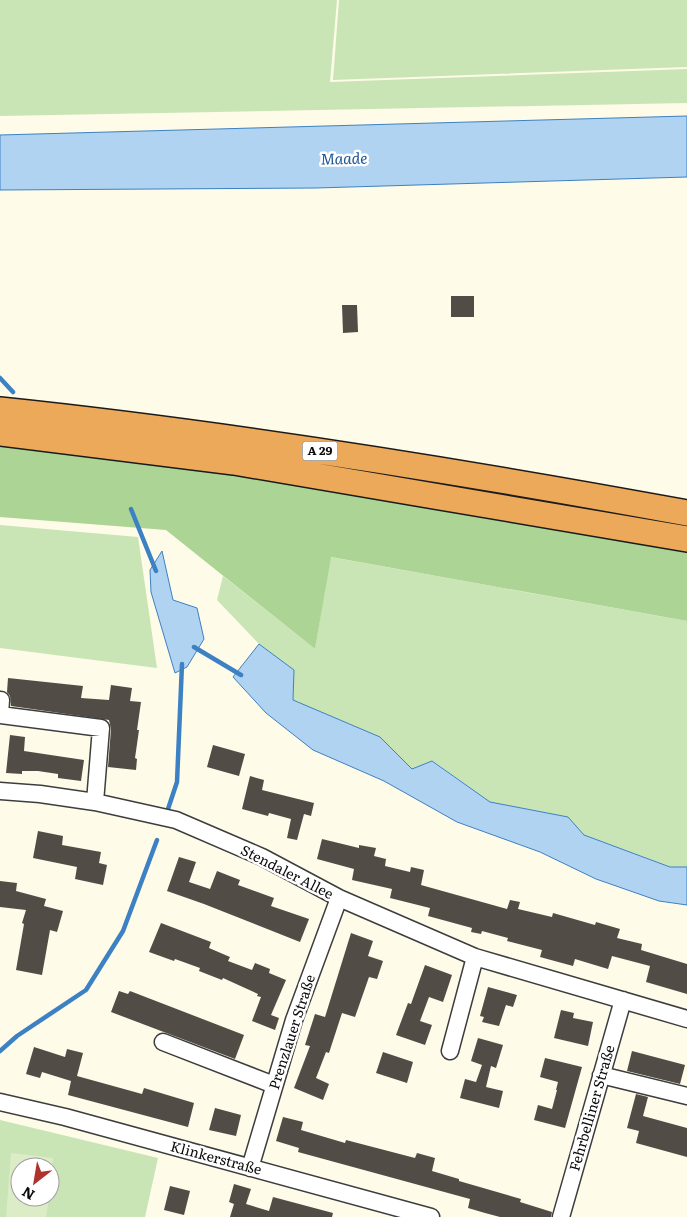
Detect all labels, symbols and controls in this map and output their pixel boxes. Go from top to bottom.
water label: Maade [320,146,367,169]
road number: A 29 [302,442,338,461]
street label: Stendaler Allee [238,839,337,903]
street label: Prenzlauer Straße [263,972,319,1092]
street label: Fehrbelliner Straße [563,1042,619,1173]
street label: Klinkerstraße [168,1135,264,1179]
north arrow [10,1157,60,1207]
text: N [17,1182,38,1206]

